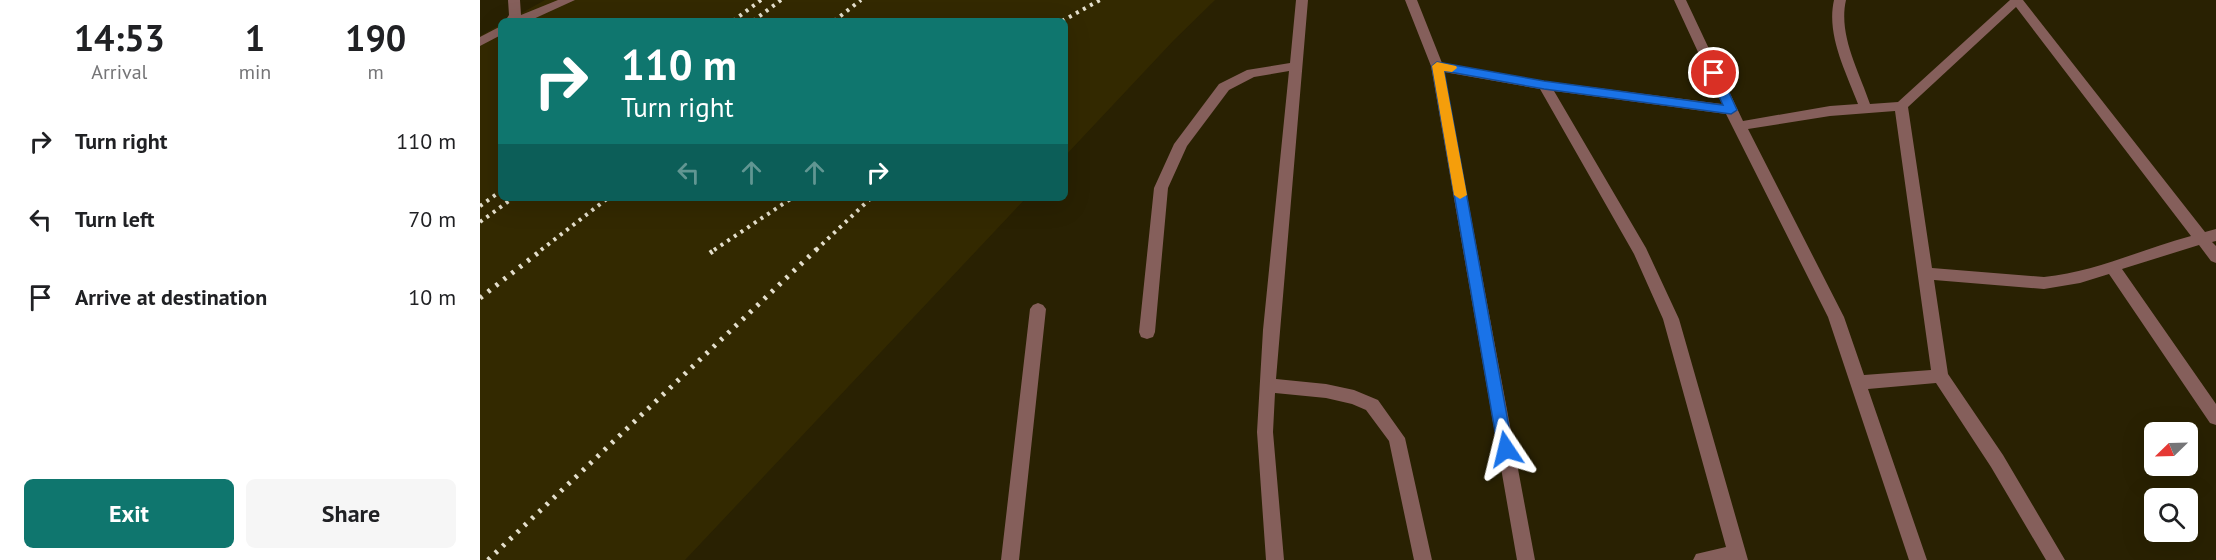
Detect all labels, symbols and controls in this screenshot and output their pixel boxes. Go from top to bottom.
text: 14:53 [74,14,165,61]
text: 1 [245,14,265,61]
text: 190 [345,14,406,61]
text: 110 m [621,37,737,92]
icon: right [522,42,600,120]
pin [1688,47,1739,98]
icon: arrive [1697,56,1730,89]
text: Arrival [91,59,147,85]
text: min [239,59,271,85]
text: m [368,59,384,85]
text: Turn right [621,90,734,124]
icon: right [24,125,57,158]
text: Turn right [75,127,167,155]
text: 110 m [396,127,456,155]
icon: left [672,156,705,189]
icon: ahead [735,156,768,189]
icon: ahead [798,156,831,189]
icon: right [861,156,894,189]
icon: left [24,203,57,236]
text: Turn left [75,205,155,233]
text: 70 m [408,205,456,233]
icon: arrive [24,281,57,314]
text: Arrive at destination [75,283,267,311]
text: 10 m [408,283,456,311]
position arrow [1474,417,1538,481]
north arrow [2144,422,2198,476]
map controls [2144,422,2198,542]
button: Exit [24,479,234,548]
button: Share [246,479,456,548]
button: search [2144,488,2198,542]

